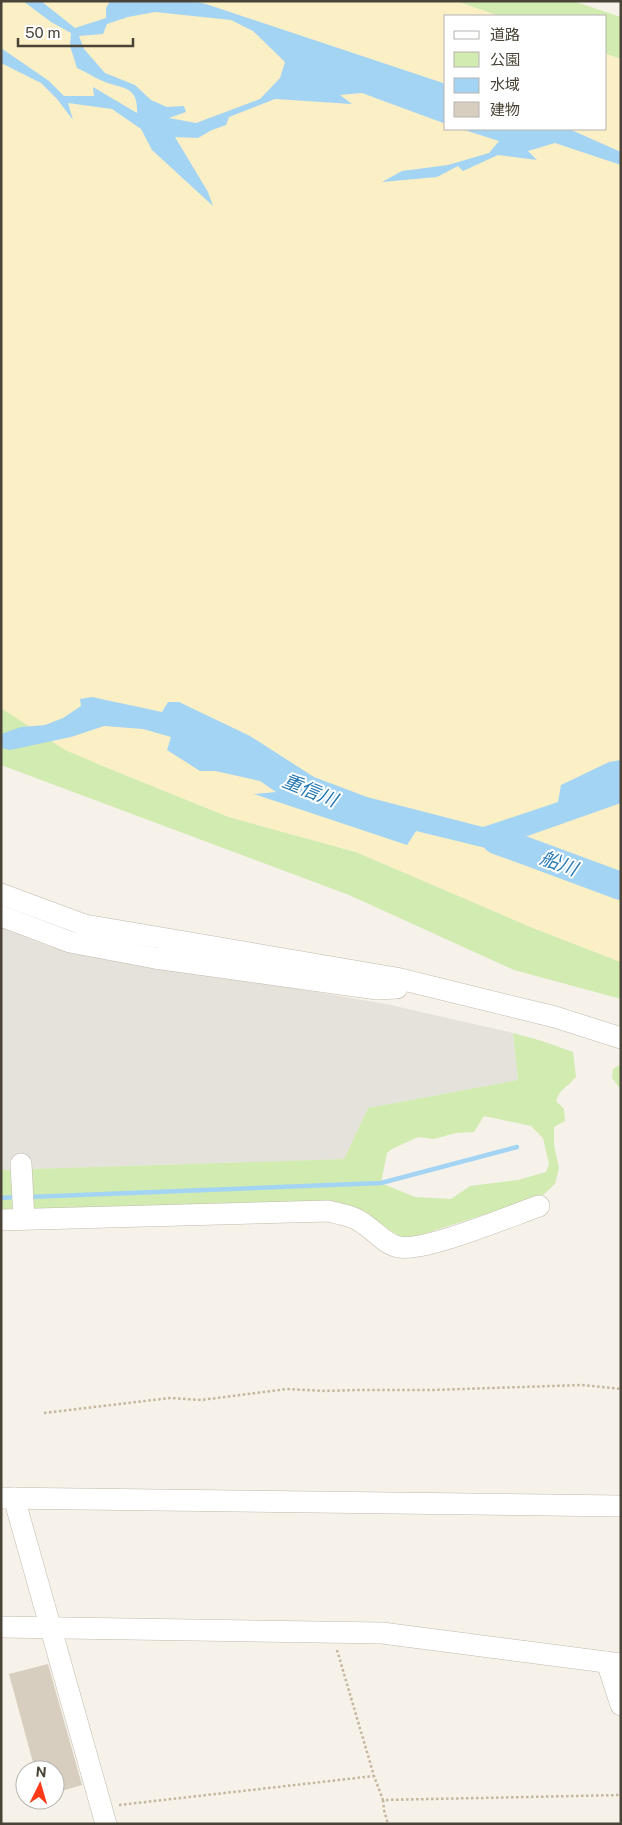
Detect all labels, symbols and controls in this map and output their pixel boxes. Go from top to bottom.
scale bar [18,15,132,47]
legend [444,15,607,130]
text: 50 m [25,24,60,41]
text: 道路 [490,26,520,43]
text: 公園 [490,51,520,68]
text: 水域 [490,76,520,93]
text: 建物 [490,101,520,118]
water label: 重信川 [279,769,342,812]
water label: 船川 [537,846,582,881]
north arrow [15,1760,65,1810]
text: N [35,1764,47,1780]

